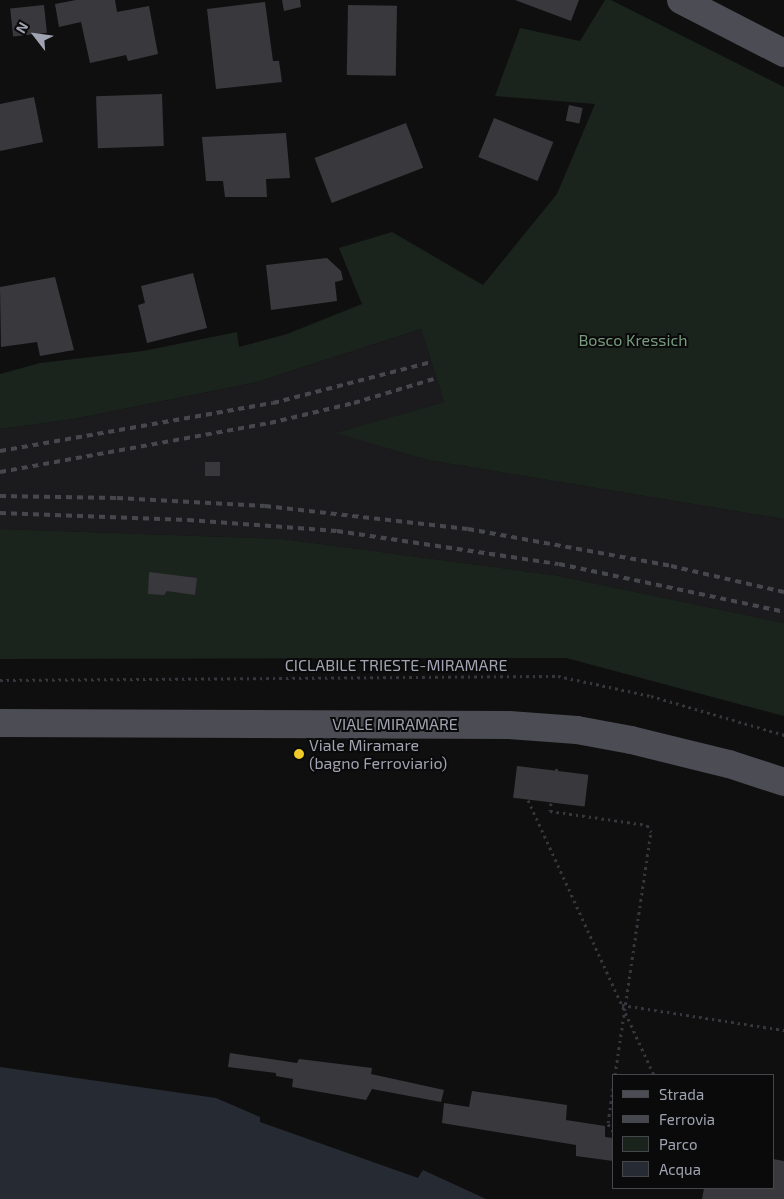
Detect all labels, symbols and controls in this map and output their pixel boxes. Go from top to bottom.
north arrow [10,10,60,60]
text: N [12,19,31,36]
park label: Bosco Kressich [578,330,688,350]
street label: CICLABILE TRIESTE-MIRAMARE [284,655,508,675]
street label: VIALE MIRAMARE [332,714,458,734]
place label: Viale Miramare (bagno Ferroviario) [309,735,447,773]
marker: Viale Miramare (bagno Ferroviario) [293,748,305,760]
legend [612,1074,774,1189]
text: Strada [659,1085,704,1103]
text: Ferrovia [659,1110,715,1128]
text: Parco [659,1135,698,1153]
text: Acqua [659,1160,701,1178]

